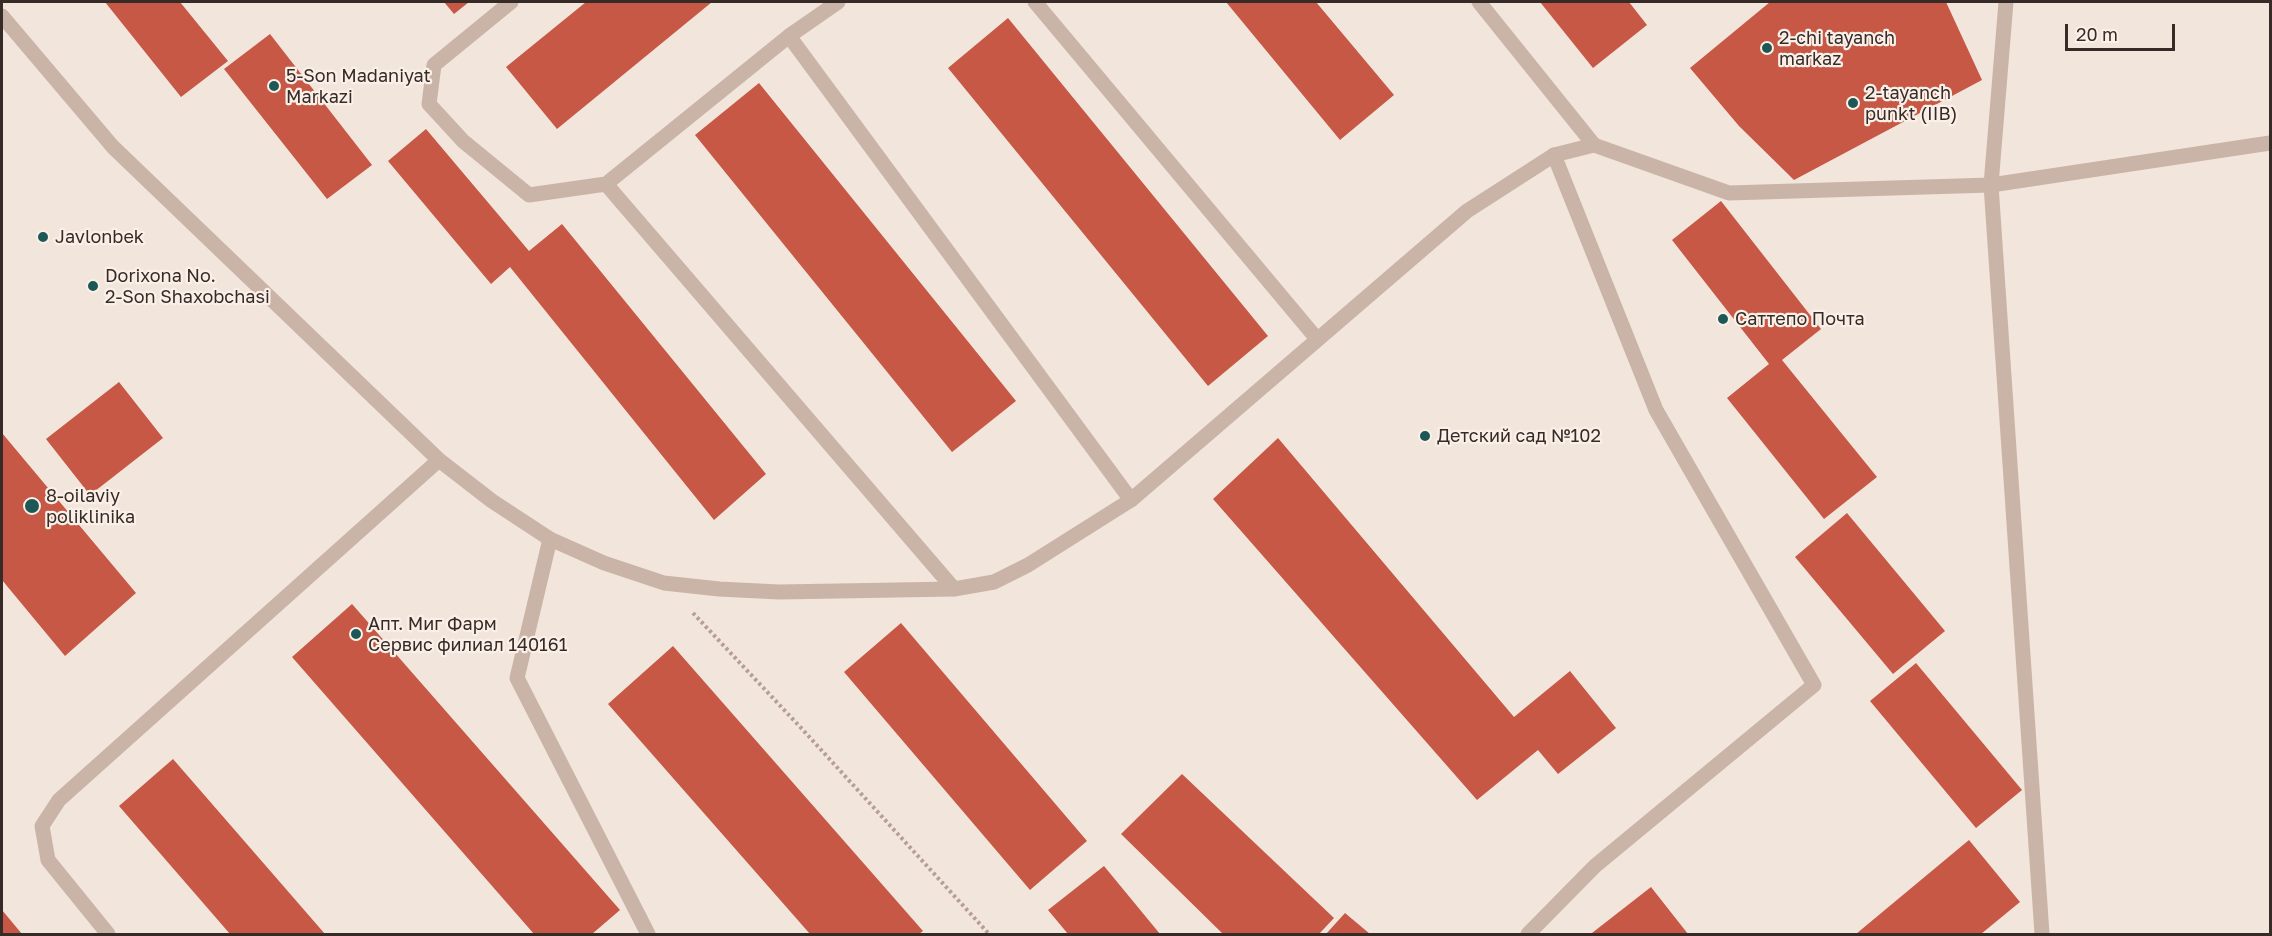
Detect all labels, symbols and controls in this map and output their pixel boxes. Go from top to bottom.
scale bar [2068,12,2178,50]
text: 20 m [2076,23,2118,45]
place label: 2-chi tayanch markaz [1779,27,1895,70]
marker: 2-chi tayanch markaz [1760,41,1774,55]
place label: 5-Son Madaniyat Markazi [286,65,431,107]
marker: 5-Son Madaniyat Markazi [267,79,281,93]
place label: 2-tayanch punkt (IIB) [1865,82,1957,124]
marker: 2-tayanch punkt (IIB) [1846,96,1860,110]
place label: Javlonbek [55,226,144,248]
marker: Javlonbek [36,230,50,244]
place label: Dorixona No. 2-Son Shaxobchasi [105,265,270,308]
marker: Dorixona No. 2-Son Shaxobchasi [86,279,100,293]
place label: Саттепо Почта [1735,308,1865,330]
marker: Саттепо Почта [1716,312,1730,326]
place label: Детский сад №102 [1437,425,1601,447]
marker: Детский сад №102 [1418,429,1432,443]
place label: 8-oilaviy poliklinika [46,485,135,528]
marker: 8-oilaviy poliklinika [23,497,41,515]
place label: Апт. Миг Фарм Сервис филиал 140161 [368,613,567,656]
marker: Апт. Миг Фарм Сервис филиал 140161 [349,627,363,641]

